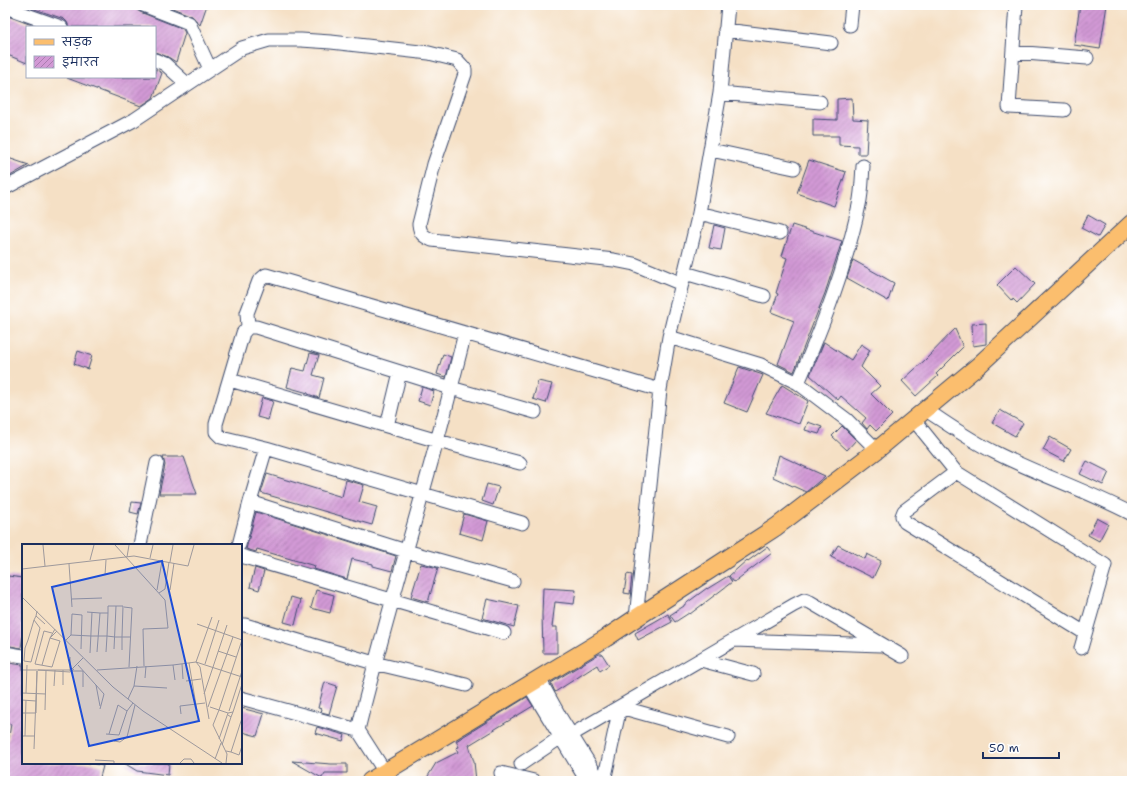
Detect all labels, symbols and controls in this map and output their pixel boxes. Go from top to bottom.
legend [26,26,156,78]
text: सड़क [61,34,93,50]
text: इमारत [62,54,100,70]
inset map [22,544,242,764]
scale bar [983,734,1059,760]
text: 50 m [989,740,1019,756]

